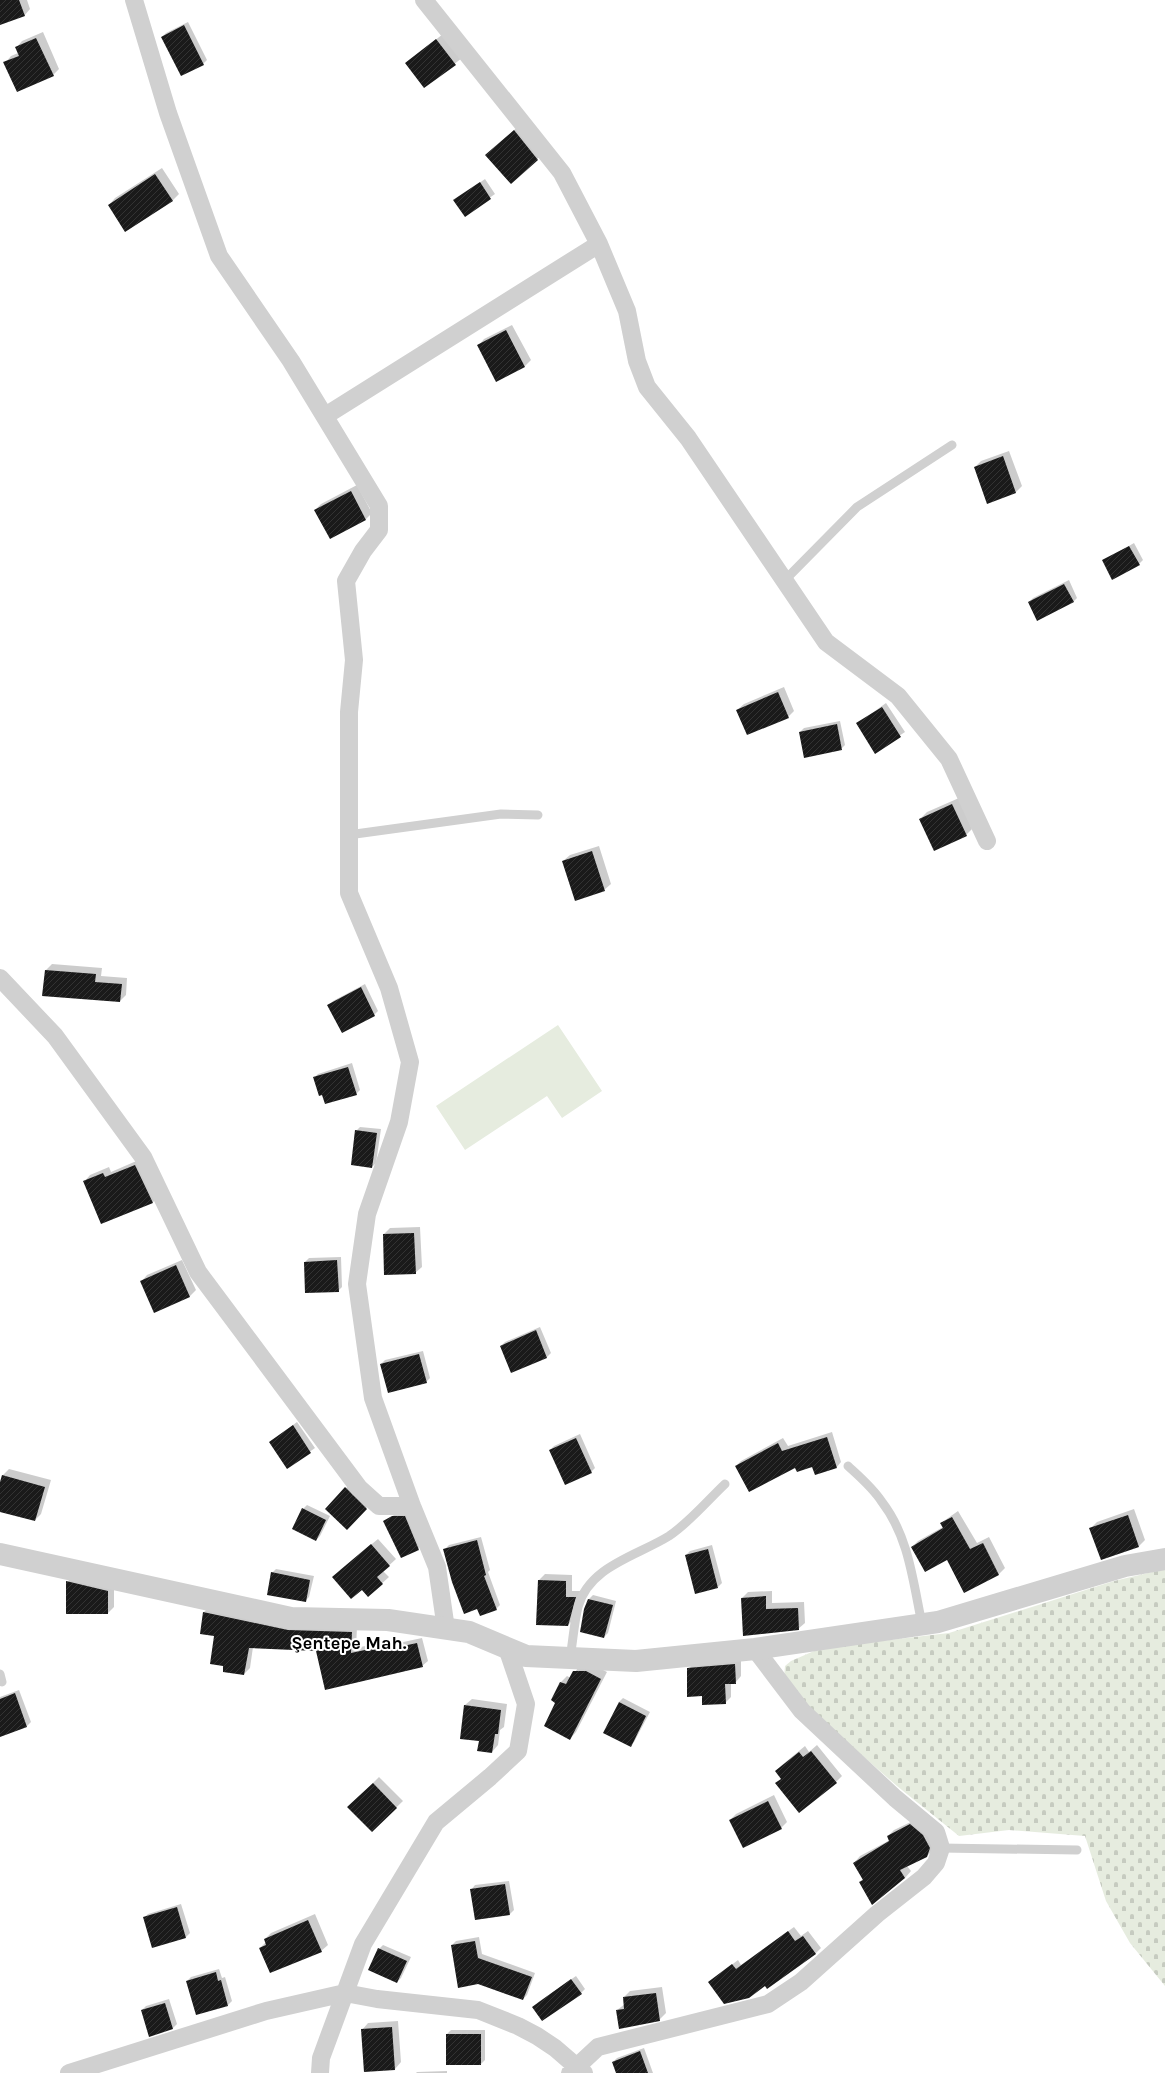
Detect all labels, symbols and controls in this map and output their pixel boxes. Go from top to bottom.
district label: Şentepe Mah. [291,1632,407,1654]

